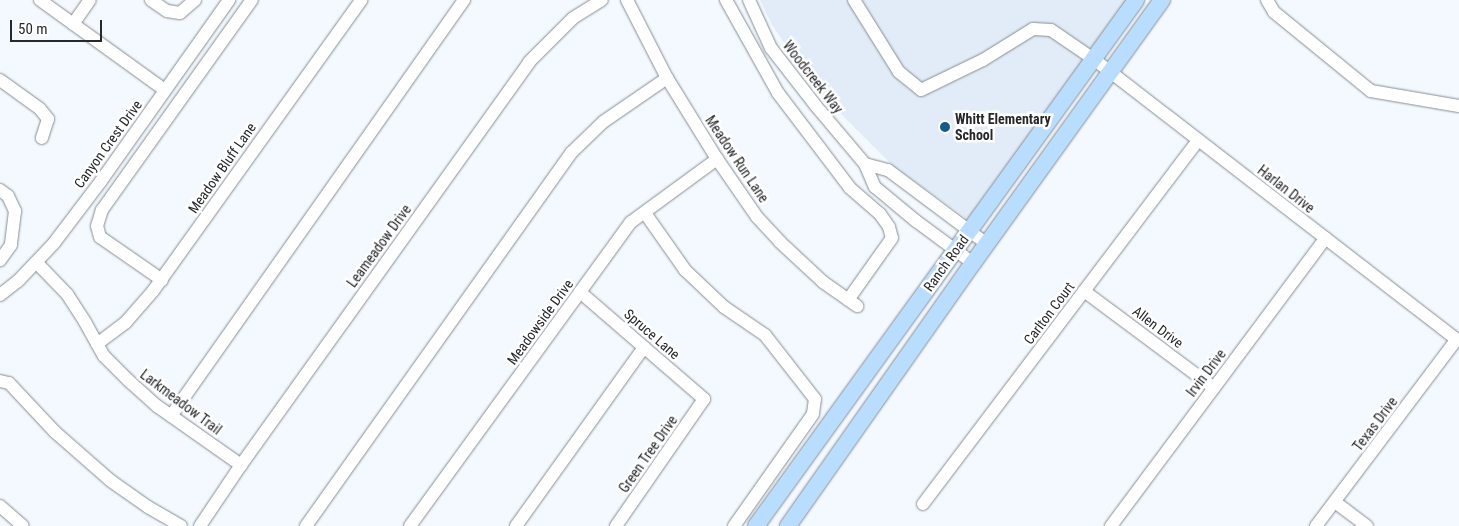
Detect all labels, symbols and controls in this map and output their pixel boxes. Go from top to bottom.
scale bar [12,10,105,42]
text: 50 m [18,20,48,38]
street label: Woodcreek Way [779,37,847,117]
street label: Canyon Crest Drive [70,97,146,191]
place label: Whitt Elementary School [955,111,1051,144]
street label: Meadow Run Lane [702,112,772,206]
street label: Meadow Bluff Lane [185,120,259,216]
marker: Whitt Elementary School [939,121,951,133]
street label: Harlan Drive [1254,162,1318,216]
street label: Leameadow Drive [343,201,415,291]
street label: Ranch Road [920,232,972,294]
street label: Meadowside Drive [503,276,577,368]
street label: Carlton Court [1020,279,1078,347]
street label: Allen Drive [1129,303,1187,351]
street label: Spruce Lane [621,305,683,363]
street label: Irvin Drive [1183,346,1229,400]
street label: Larkmeadow Trail [137,366,225,438]
street label: Texas Drive [1349,394,1401,454]
street label: Green Tree Drive [615,412,681,496]

